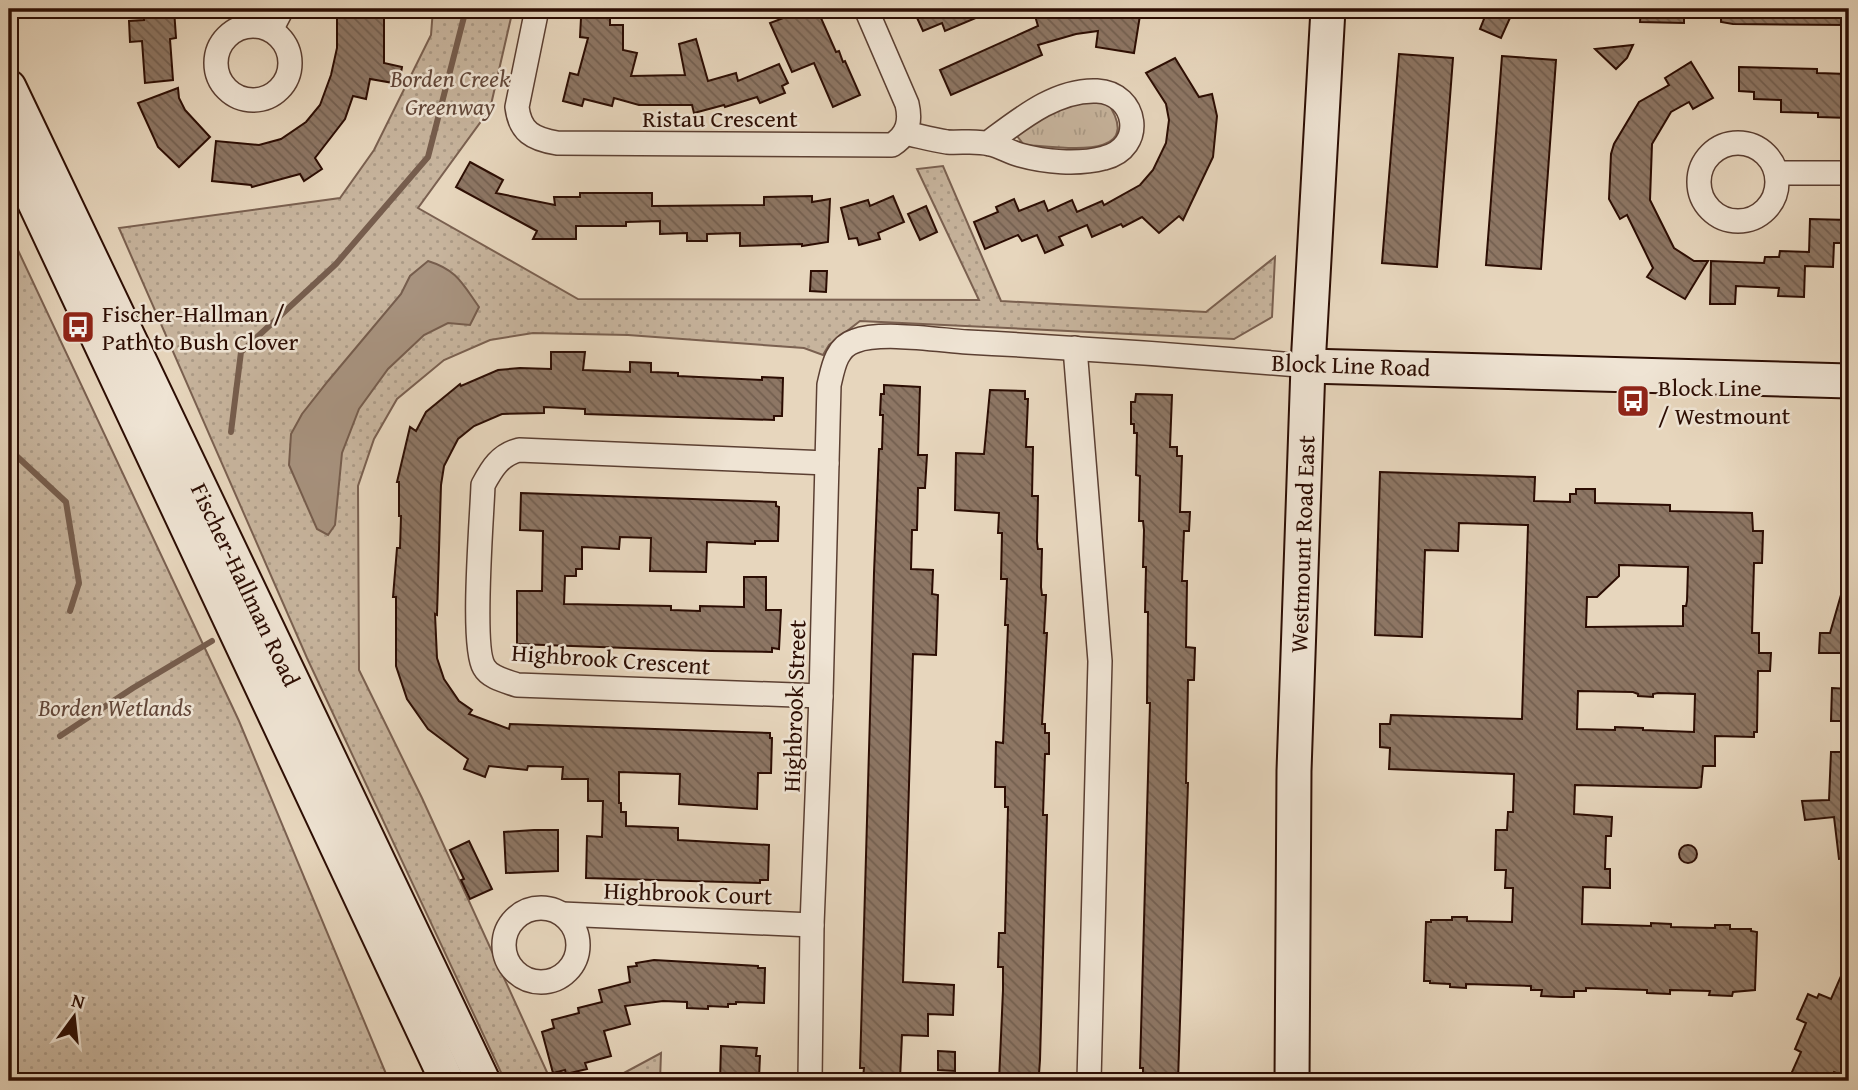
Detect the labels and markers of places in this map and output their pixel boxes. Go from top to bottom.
place label: Fischer-Hallman / Path to Bush Clover [102,296,299,359]
bus stop icon: Fischer-Hallman / Path to Bush Clover [59,308,97,346]
place label: Block Line / Westmount [1658,370,1791,433]
bus stop icon: Block Line / Westmount [1614,382,1652,420]

